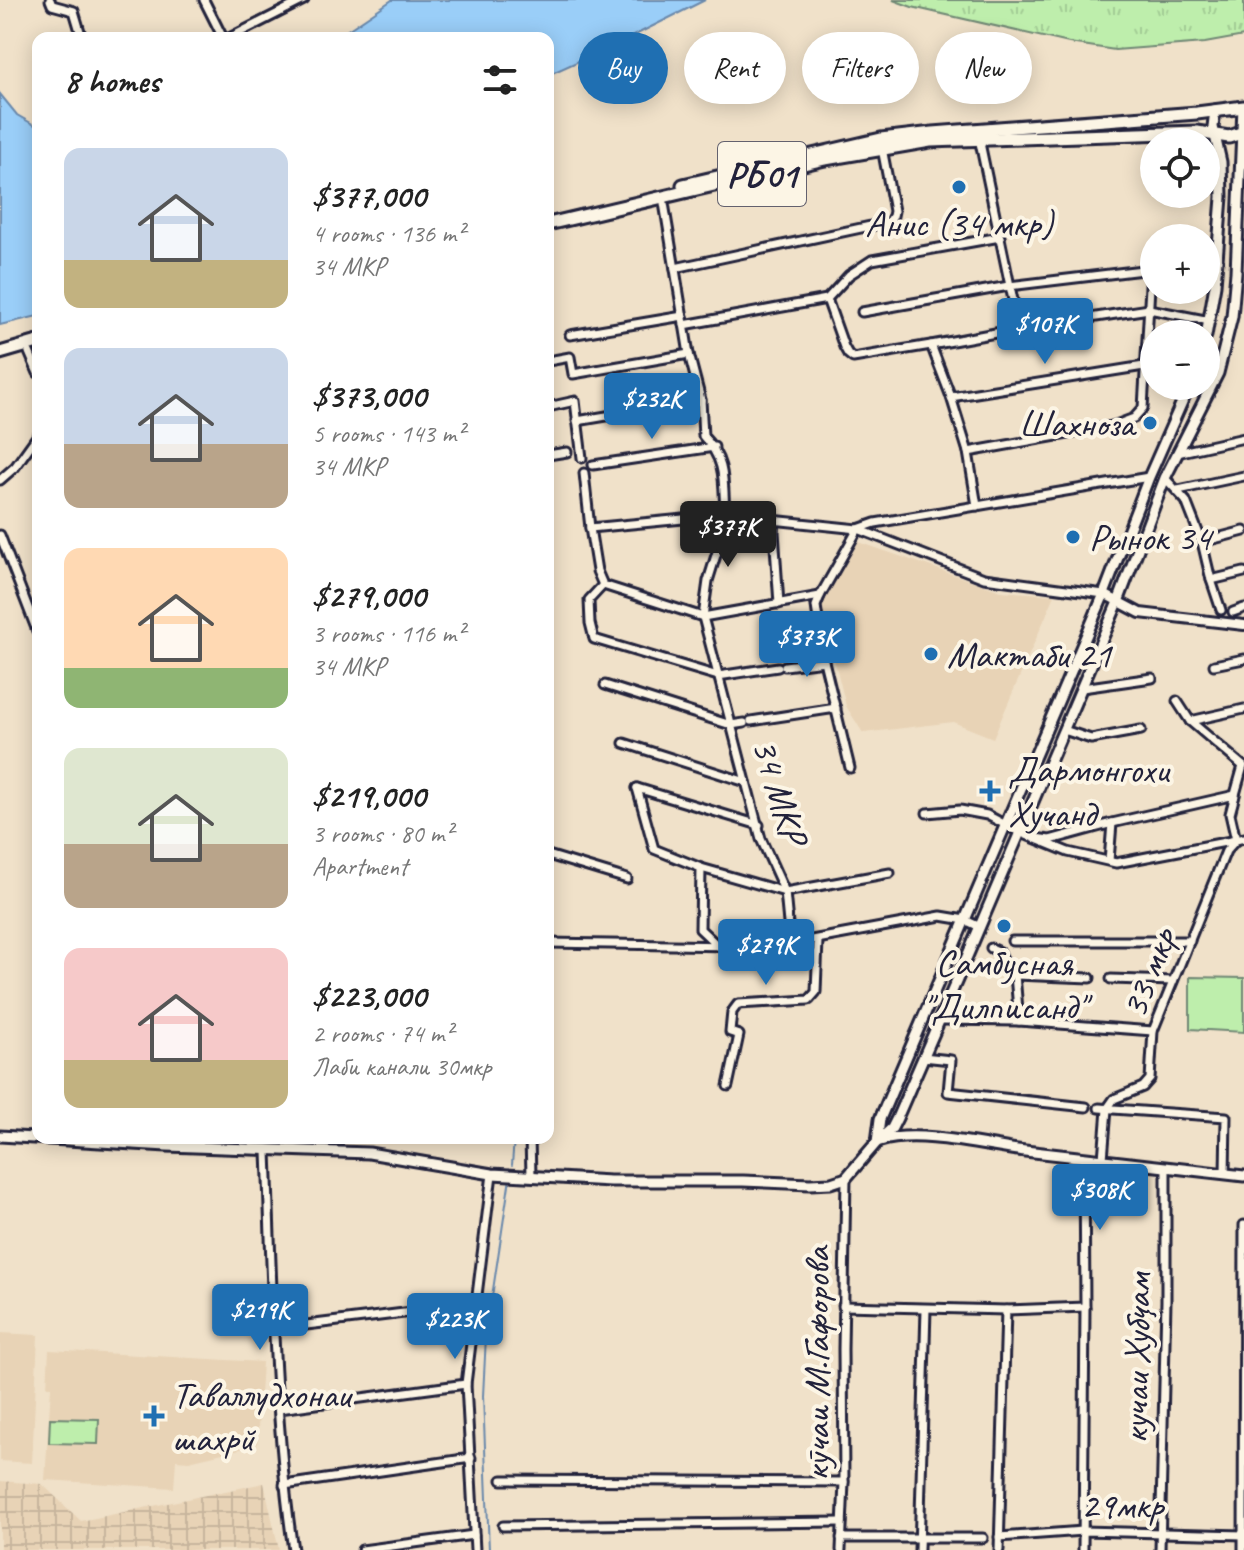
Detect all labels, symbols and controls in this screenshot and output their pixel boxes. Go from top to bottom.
chip: Buy [578,32,668,104]
chip: Rent [684,32,786,104]
chip: Filters [802,32,919,104]
chip: New [935,32,1032,104]
icon: filters [478,58,522,102]
text: 8 homes [64,59,160,102]
map controls [1140,128,1220,400]
button: locate [1140,128,1220,208]
road number: РБ01 [718,142,806,206]
text: $377,000 [312,174,426,217]
marker: Анис (34 мкр) [950,178,968,196]
icon: home [128,180,224,276]
place label: Анис (34 мкр) [865,200,1055,247]
text: 4 rooms · 136 m² [312,217,464,250]
button: + [1140,224,1220,304]
text: 34 МКР [312,250,386,283]
pin: $107K [989,298,1101,366]
text: $107K [1015,307,1075,340]
button: − [1140,320,1220,400]
pin: $232K [596,373,708,441]
text: $373,000 [312,374,426,417]
icon: home [128,380,224,476]
text: $232K [622,382,682,415]
place label: Шахноза [1019,400,1137,447]
marker: Шахноза [1141,414,1159,432]
text: 5 rooms · 143 m² [312,417,464,450]
text: 34 МКР [312,450,386,483]
pin: $377K [672,501,784,569]
text: $377K [698,510,758,543]
place label: Рынок 34 [1089,514,1215,561]
marker: Рынок 34 [1064,528,1082,546]
text: $279,000 [312,574,425,617]
icon: home [128,580,224,676]
pin: $373K [751,611,863,679]
text: 3 rooms · 116 m² [312,617,464,650]
text: $373K [777,620,837,653]
place label: Мактаби 21 [947,631,1113,678]
marker: Мактаби 21 [922,645,940,663]
text: 34 МКР [312,650,386,683]
street label: 34 МКР [741,733,819,854]
place label: Дармонгохи Хучанд [1008,746,1171,837]
text: $219,000 [312,774,425,817]
icon: home [128,780,224,876]
marker: Дармонгохи Хучанд [979,780,1001,802]
text: 3 rooms · 80 m² [312,817,453,850]
text: Apartment [312,850,408,883]
marker: Самбусная "Дилписанд" [995,917,1013,935]
pin: $279K [710,919,822,987]
street label: 33 мкр [1110,920,1188,1024]
text: $279K [736,928,796,961]
place label: Самбусная "Дилписанд" [922,939,1093,1030]
text: $223,000 [312,974,426,1017]
icon: home [128,980,224,1076]
text: 2 rooms · 74 m² [312,1017,453,1050]
text: Лаби канали 30мкр [312,1050,491,1083]
pin: $308K [1044,1164,1156,1232]
text: $308K [1070,1173,1130,1206]
street label: кӯчаи М.Гафорова [793,1245,840,1481]
street label: кучаи Хубҷам [1112,1270,1162,1444]
pin: $219K [204,1284,316,1352]
text: $219K [230,1293,290,1326]
pin: $223K [399,1293,511,1361]
text: $223K [425,1302,485,1335]
place label: Таваллудхонаи шахрй [172,1371,354,1462]
marker: Таваллудхонаи шахрй [143,1405,165,1427]
street label: 29мкр [1081,1482,1166,1529]

